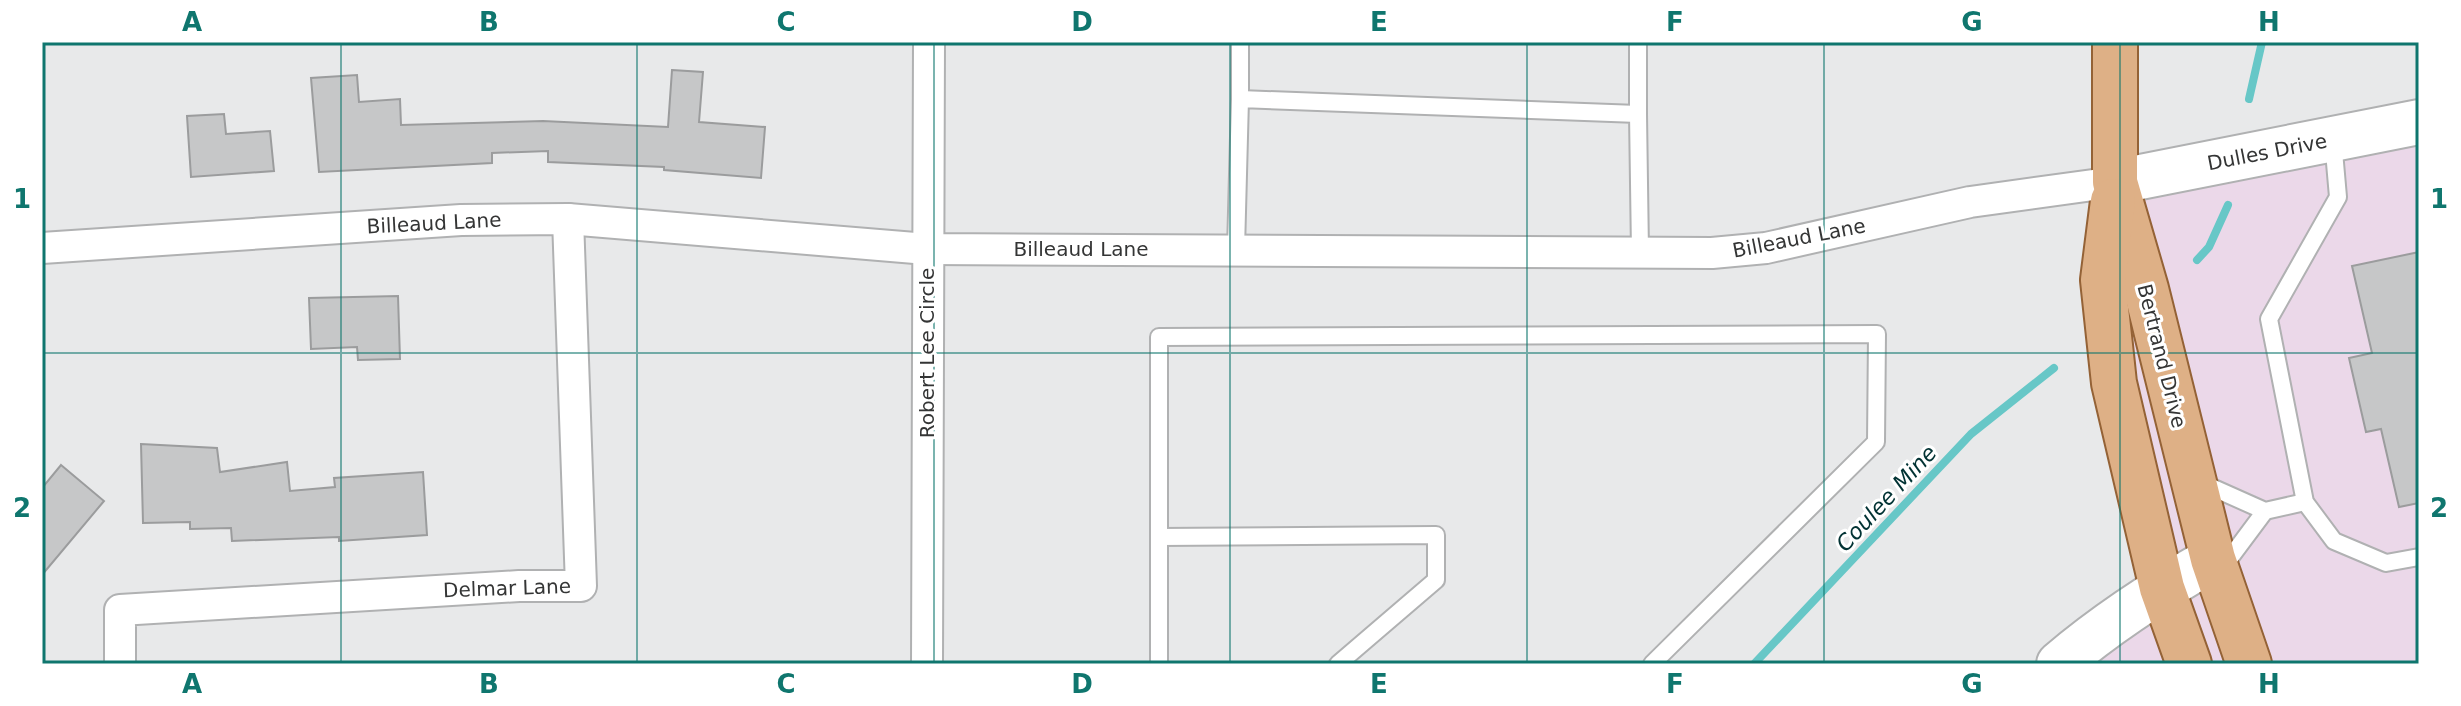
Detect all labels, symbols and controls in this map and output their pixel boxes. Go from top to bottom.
text: A [182,7,202,37]
text: B [479,7,499,37]
text: C [776,7,796,37]
text: D [1071,7,1093,37]
text: E [1370,7,1388,37]
text: F [1666,7,1684,37]
text: G [1961,7,1983,37]
text: H [2258,7,2280,37]
street label: Dulles Drive [2205,129,2329,175]
text: 1 [13,184,31,214]
text: 1 [2430,184,2448,214]
street label: Billeaud Lane [366,207,502,239]
street label: Billeaud Lane [1730,213,1868,263]
street label: Billeaud Lane [1013,237,1149,261]
street label: Robert Lee Circle [915,268,939,438]
street label: Bertrand Drive [2132,281,2192,431]
water label: Coulee Mine [1831,440,1942,556]
text: 2 [13,493,31,523]
text: 2 [2430,493,2448,523]
street label: Delmar Lane [443,574,571,602]
text: A [182,669,202,699]
text: B [479,669,499,699]
text: C [776,669,796,699]
text: D [1071,669,1093,699]
text: E [1370,669,1388,699]
text: F [1666,669,1684,699]
text: G [1961,669,1983,699]
text: H [2258,669,2280,699]

